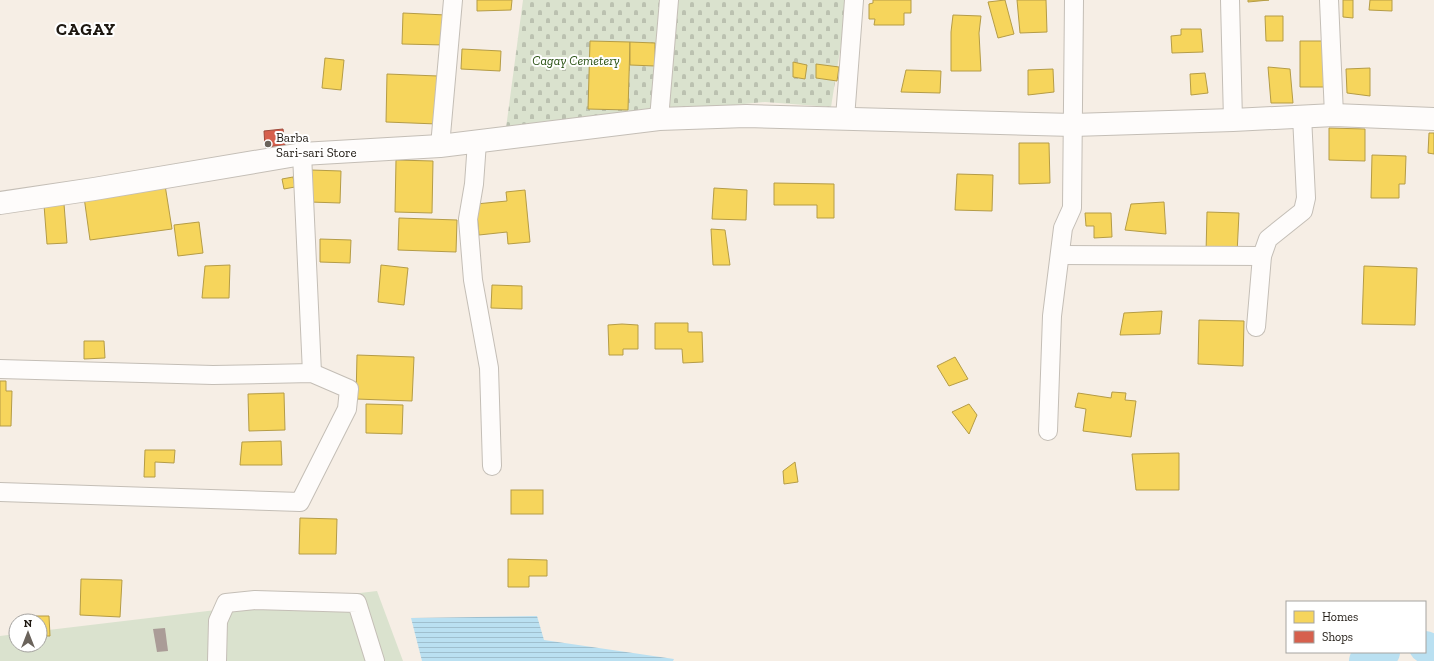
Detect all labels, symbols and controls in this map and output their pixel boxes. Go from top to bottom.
district label: CAGAY [56,19,116,39]
park label: Cagay Cemetery [532,53,620,68]
place label: Barba Sari-sari Store [276,130,357,160]
marker: Barba Sari-sari Store [263,139,273,149]
legend [1286,601,1426,653]
text: Homes [1322,610,1358,624]
north arrow [8,613,48,653]
text: N [24,617,33,630]
text: Shops [1322,630,1353,644]

